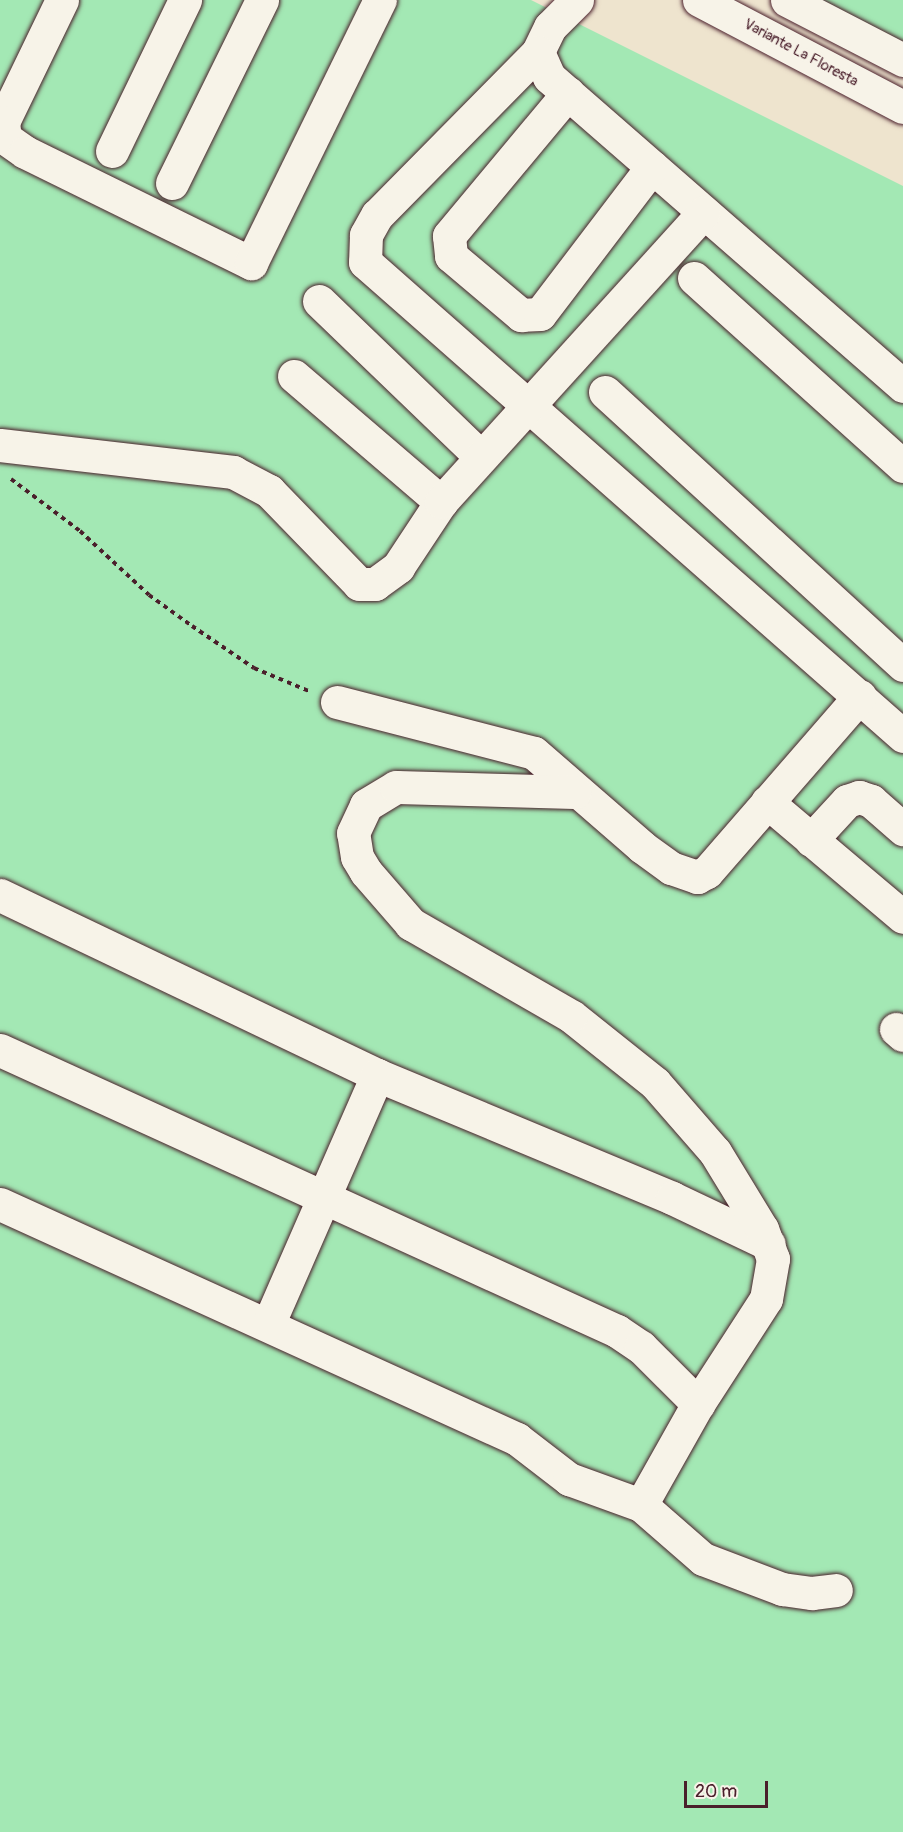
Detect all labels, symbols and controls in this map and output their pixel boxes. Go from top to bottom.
street label: Variante La Floresta [741,15,861,91]
scale bar [687,1769,771,1807]
text: 20 m [695,1780,737,1803]

